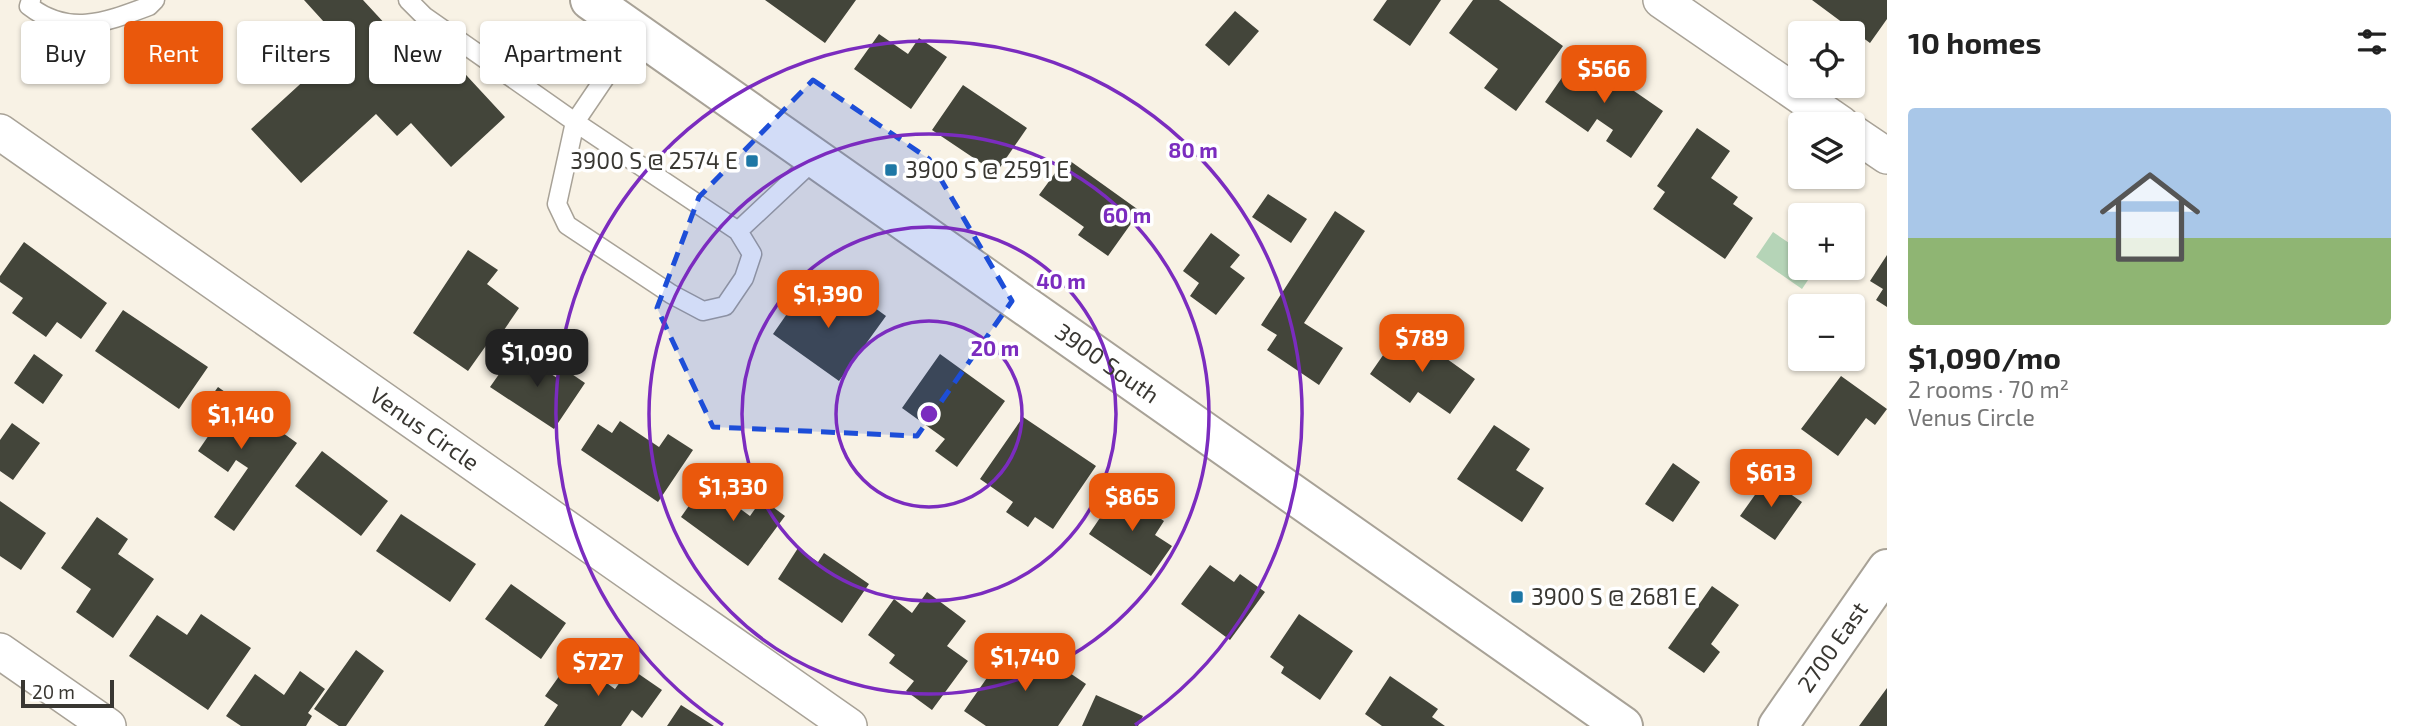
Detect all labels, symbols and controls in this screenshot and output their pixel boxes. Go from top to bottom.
chip: Buy [21,21,110,84]
chip: Rent [124,21,223,84]
chip: Filters [237,21,355,84]
chip: New [369,21,466,84]
chip: Apartment [480,21,646,84]
map controls [1788,21,1865,371]
button: locate [1788,21,1865,98]
icon: filters [2353,23,2391,61]
text: 10 homes [1908,24,2041,60]
pin: $566 [1563,46,1645,105]
text: $566 [1577,54,1631,82]
button: layers [1788,112,1865,189]
text: 80 m [1168,137,1218,162]
place label: 3900 S @ 2574 E [570,146,738,174]
marker: 3900 S @ 2574 E [744,153,760,169]
icon: home [2087,154,2213,280]
place label: 3900 S @ 2591 E [905,155,1069,183]
marker: 3900 S @ 2591 E [883,162,899,178]
text: 60 m [1103,202,1151,227]
button: + [1788,203,1865,280]
text: 40 m [1036,268,1086,293]
pin: $1,390 [771,270,885,330]
text: $1,390 [793,279,863,307]
button: − [1788,294,1865,371]
pin: $789 [1381,314,1463,374]
street label: 3900 South [1050,317,1165,409]
text: $789 [1395,323,1449,351]
pin: $1,090 [480,330,594,389]
text: 20 m [971,335,1019,360]
text: $1,090 [501,338,573,366]
text: $1,090/mo [1908,339,2061,375]
text: 2 rooms · 70 m² [1908,375,2069,403]
street label: Venus Circle [365,380,485,476]
pin: $1,140 [184,392,298,451]
text: $1,140 [208,400,274,428]
centre of rings [917,402,941,426]
text: Venus Circle [1908,403,2035,431]
pin: $613 [1730,449,1812,509]
text: $613 [1746,458,1796,486]
pin: $1,330 [676,463,790,523]
text: $1,330 [698,472,768,500]
pin: $865 [1091,474,1173,533]
text: $865 [1105,482,1159,510]
place label: 3900 S @ 2681 E [1531,582,1697,610]
marker: 3900 S @ 2681 E [1509,589,1525,605]
street label: 2700 East [1791,596,1873,697]
pin: $1,740 [968,634,1082,693]
pin: $727 [557,638,639,698]
text: $1,740 [990,642,1060,670]
text: $727 [573,647,624,675]
scale bar [21,677,114,709]
text: 20 m [32,680,75,703]

